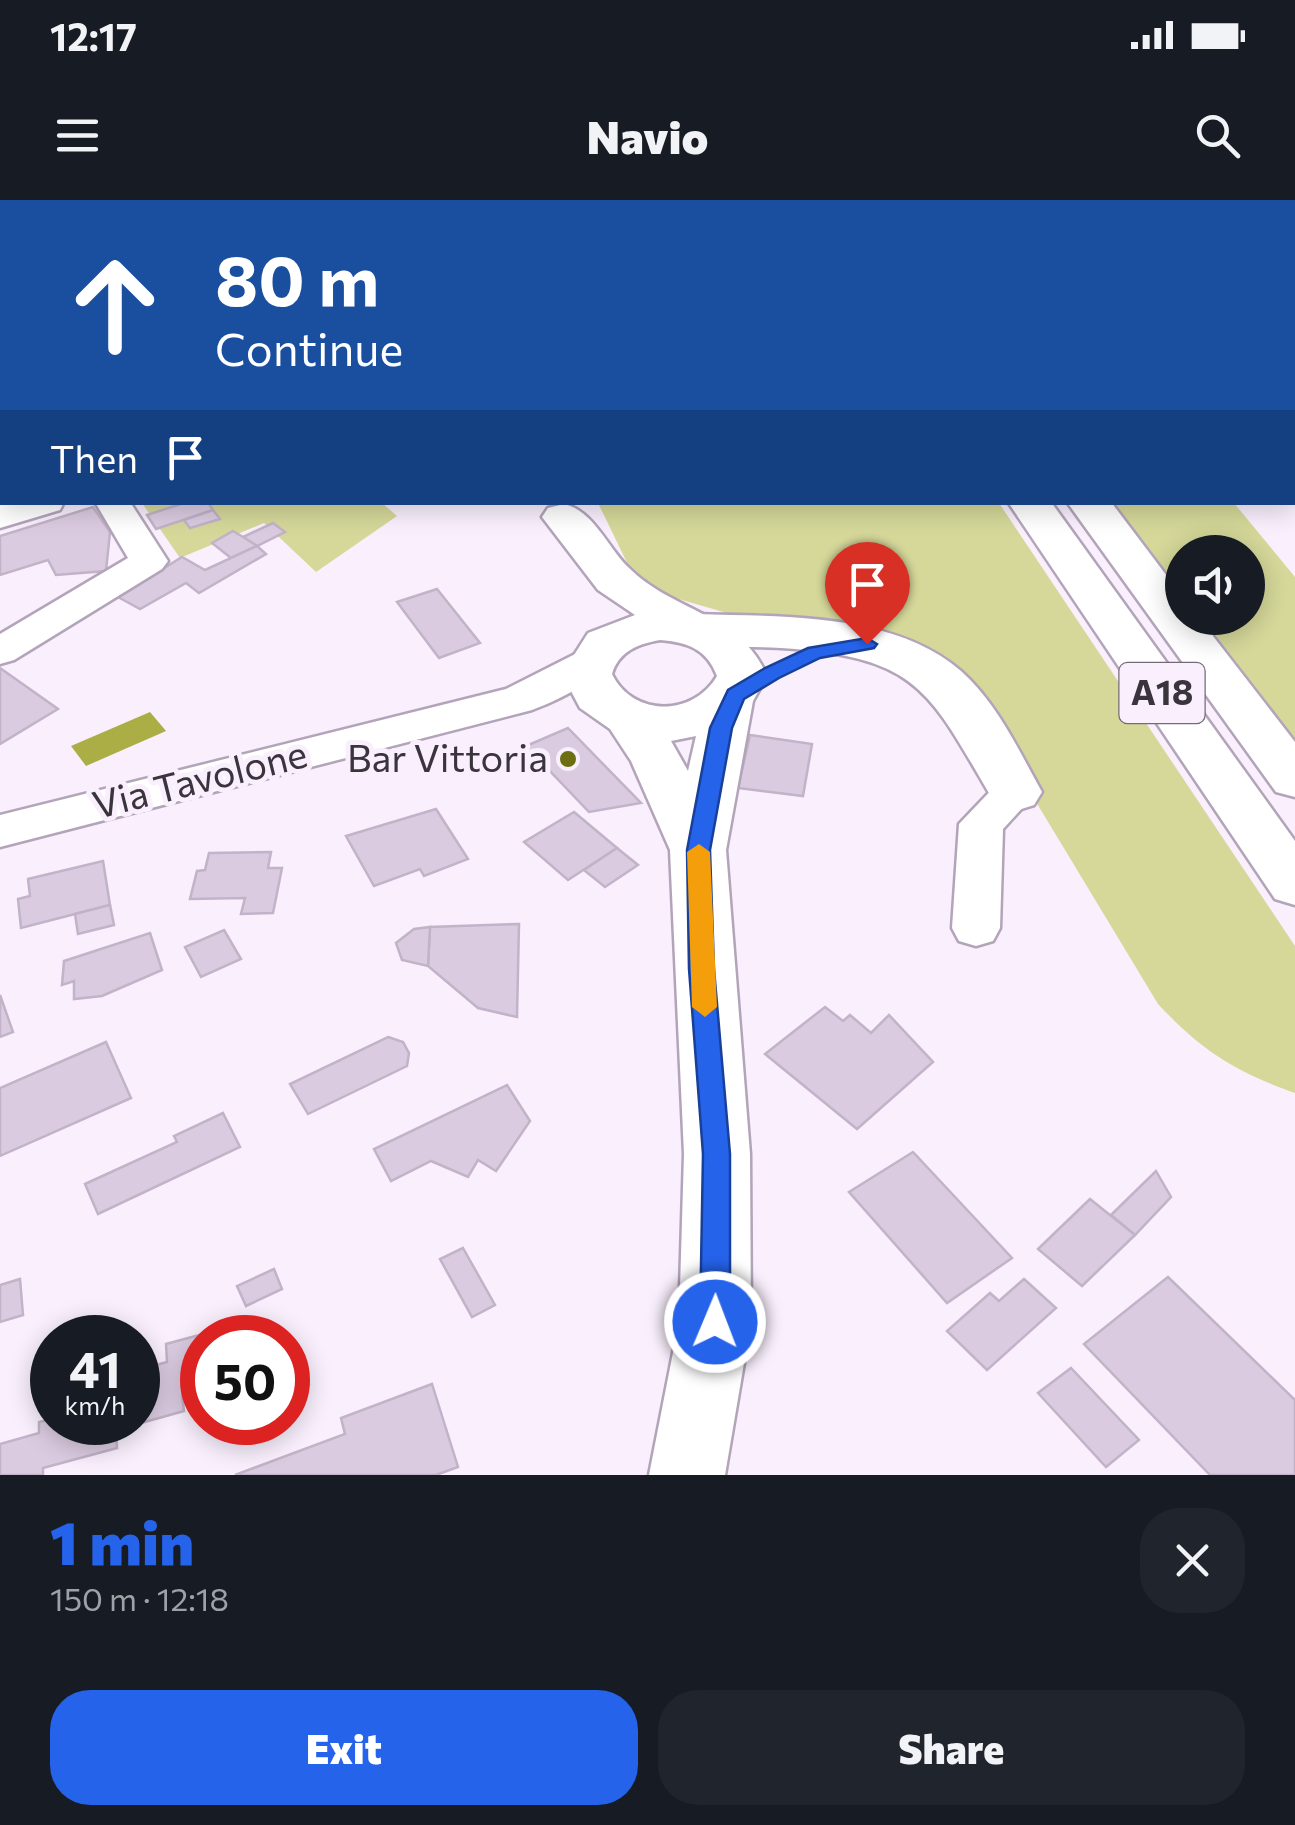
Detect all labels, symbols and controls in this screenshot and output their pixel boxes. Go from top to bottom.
text: 12:17 [50,12,137,59]
icon: menu [50,108,105,163]
text: Navio [587,108,708,163]
icon: search [1190,108,1245,163]
text: 80 m [215,235,379,320]
icon: ahead [50,240,180,370]
text: Continue [215,320,403,375]
icon: arrive [158,430,213,485]
text: Then [50,434,138,481]
map controls [1165,535,1265,635]
button: sound [1165,535,1265,635]
pin [825,542,910,645]
icon: arrive [840,557,895,612]
road number: A18 [1120,663,1204,723]
street label: Via Tavolone [87,728,311,827]
place label: Bar Vittoria [347,733,548,780]
marker: Bar Vittoria [557,748,579,770]
position arrow [663,1270,767,1374]
speed limit sign: 50 [180,1315,310,1445]
text: 41 [69,1337,121,1398]
text: km/h [65,1390,125,1420]
text: 1 min [50,1504,194,1577]
button: close [1140,1508,1245,1613]
text: 150 m · 12:18 [50,1578,229,1618]
button: Exit [50,1690,638,1805]
button: Share [658,1690,1245,1805]

